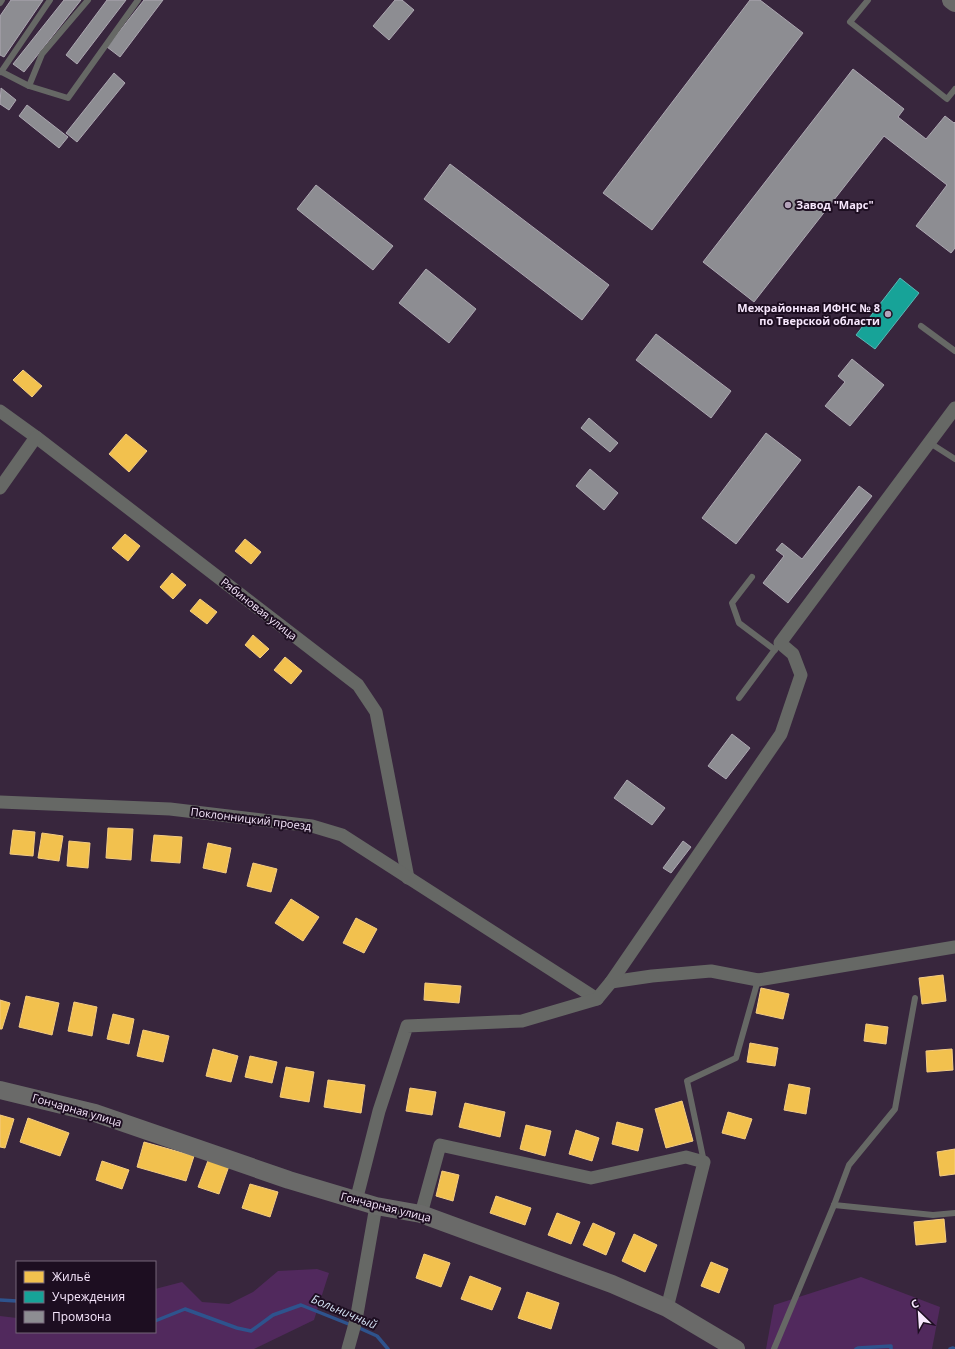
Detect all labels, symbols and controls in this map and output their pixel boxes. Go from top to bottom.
place label: Завод "Марс" [796,197,874,212]
marker: Завод "Марс" [783,200,793,210]
place label: Межрайонная ИФНС № 8 по Тверской области [737,300,880,328]
marker: Межрайонная ИФНС № 8 по Тверской области [883,309,893,319]
street label: Рябиновая улица [218,574,301,643]
street label: Поклонницкий проезд [190,804,313,833]
street label: Гончарная улица [31,1090,124,1129]
street label: Гончарная улица [339,1188,433,1225]
legend [16,1261,156,1333]
text: Жильё [52,1268,91,1285]
text: Учреждения [52,1288,125,1305]
water label: Больничный [309,1290,380,1333]
north arrow [899,1293,939,1333]
text: С [908,1295,921,1312]
text: Промзона [52,1308,111,1325]

